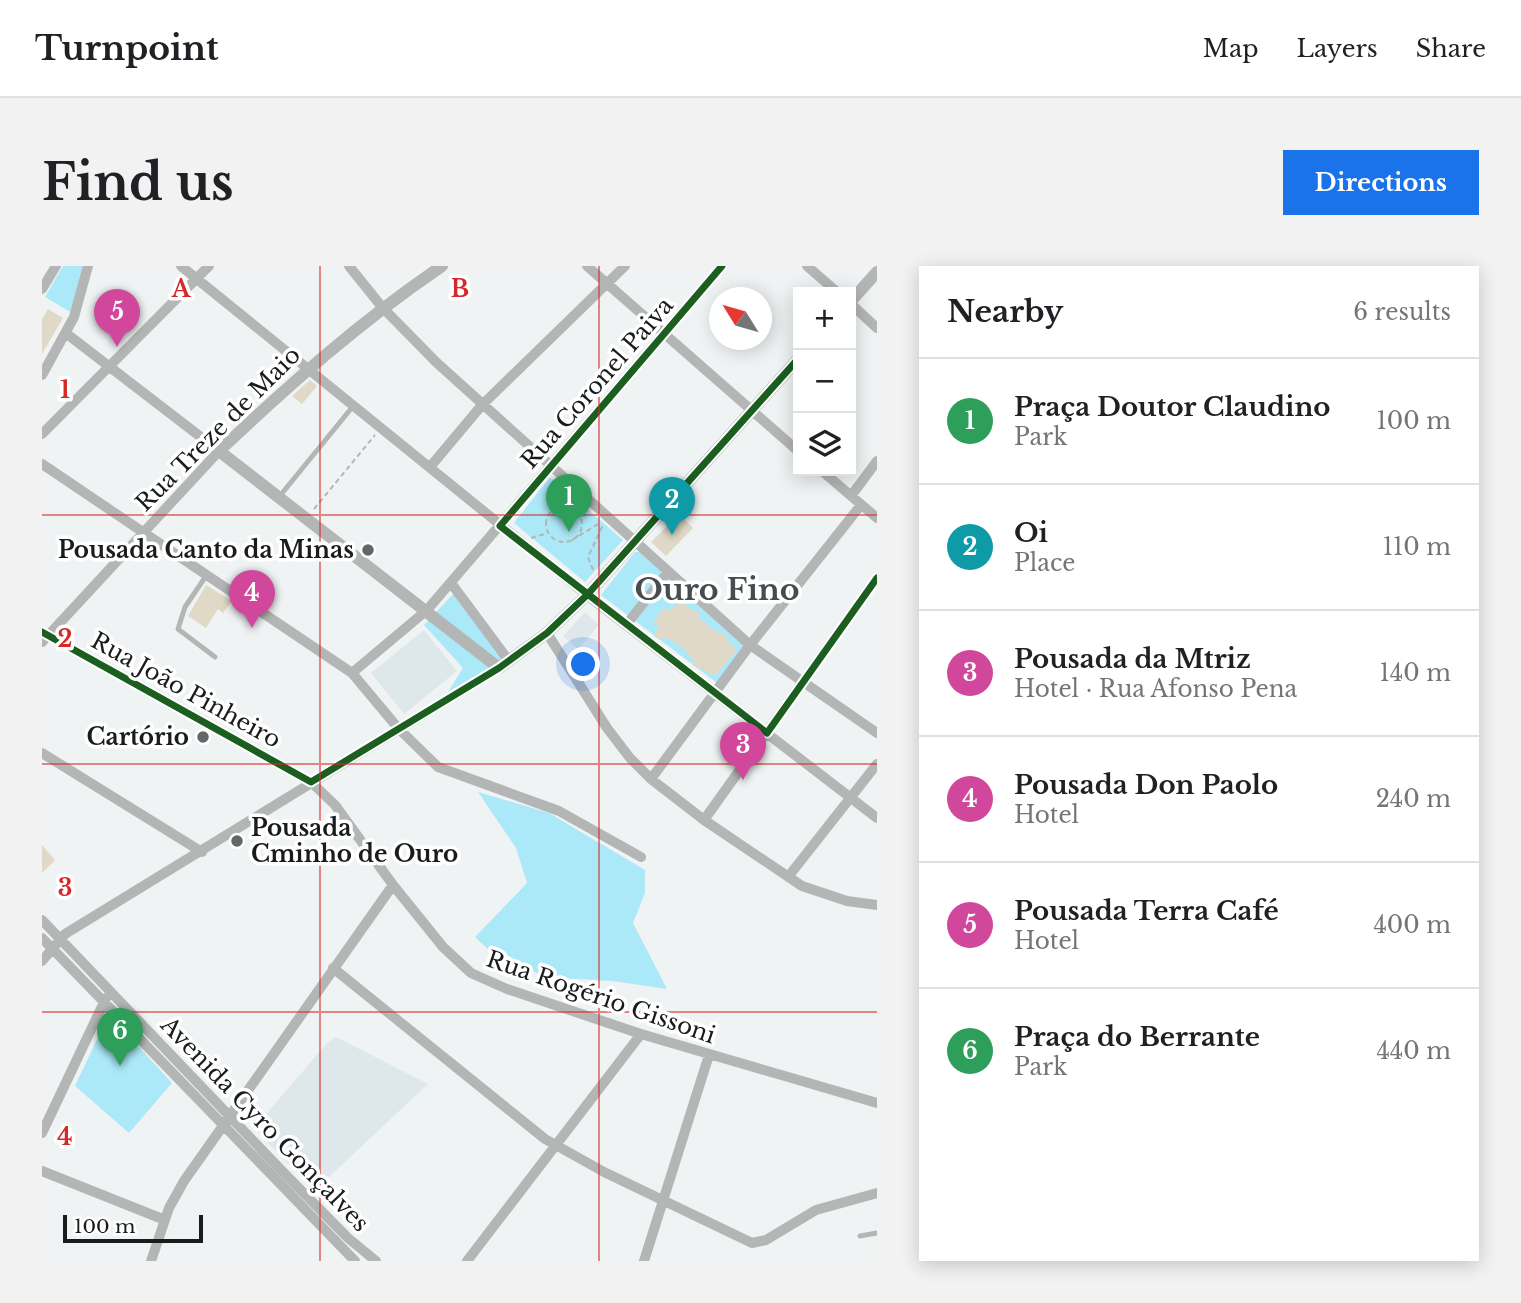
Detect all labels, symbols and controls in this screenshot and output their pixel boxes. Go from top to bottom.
text: Turnpoint [35,28,219,69]
text: Map [1203,34,1259,63]
text: Layers [1297,34,1378,63]
text: Share [1416,34,1486,63]
button: Directions [1283,150,1479,215]
text: Find us [42,152,234,213]
text: A [171,275,192,303]
text: B [451,275,469,303]
north arrow [709,287,772,350]
map controls [793,287,856,476]
button: + [793,287,856,350]
pin: 5 [94,289,140,347]
street label: Rua Coronel Paiva [515,292,679,474]
text: Nearby [947,293,1063,330]
text: 6 results [1353,298,1451,326]
street label: Rua Treze de Maio [130,341,306,517]
button: − [793,350,856,413]
text: 1 [60,376,70,404]
text: Praça Doutor Claudino [1014,391,1330,423]
text: 1 [965,407,975,435]
text: 100 m [1377,407,1451,435]
button: layers [793,413,856,476]
text: Park [1014,423,1067,451]
pin: 1 [546,474,592,532]
pin: 2 [649,477,695,535]
text: Oi [1014,517,1048,549]
text: 2 [963,533,977,561]
text: 110 m [1383,533,1451,561]
place label: Pousada Canto da Minas [58,536,354,564]
marker: Pousada Canto da Minas [360,542,376,558]
text: Place [1014,549,1076,577]
pin: 4 [229,570,275,628]
district label: Ouro Fino [634,571,800,608]
text: 2 [58,625,72,653]
street label: Rua João Pinheiro [86,626,286,754]
text: Pousada da Mtriz [1014,643,1251,675]
your location [566,647,600,681]
text: 3 [963,659,977,687]
text: 140 m [1380,659,1451,687]
text: Hotel · Rua Afonso Pena [1014,675,1297,703]
pin: 3 [720,722,766,780]
place label: Cartório [87,723,189,751]
marker: Cartório [195,729,211,745]
text: Pousada Don Paolo [1014,769,1278,801]
text: 4 [962,785,978,813]
text: 240 m [1376,785,1451,813]
text: Hotel [1014,801,1079,829]
place label: Pousada Cminho de Ouro [251,814,458,868]
marker: Pousada Cminho de Ouro [229,833,245,849]
text: 3 [58,874,72,902]
text: Pousada Terra Café [1014,895,1279,927]
text: 5 [963,911,977,939]
text: 400 m [1373,911,1451,939]
text: Hotel [1014,927,1079,955]
street label: Rua Rogério Gissoni [483,945,719,1049]
pin: 6 [97,1008,143,1066]
street label: Avenida Cyro Gonçalves [154,1010,375,1237]
text: Praça do Berrante [1014,1021,1260,1053]
text: 6 [962,1037,978,1065]
text: 440 m [1376,1037,1451,1065]
text: Park [1014,1053,1067,1081]
text: 4 [57,1123,73,1151]
scale bar [63,1212,203,1244]
text: 100 m [74,1215,135,1238]

